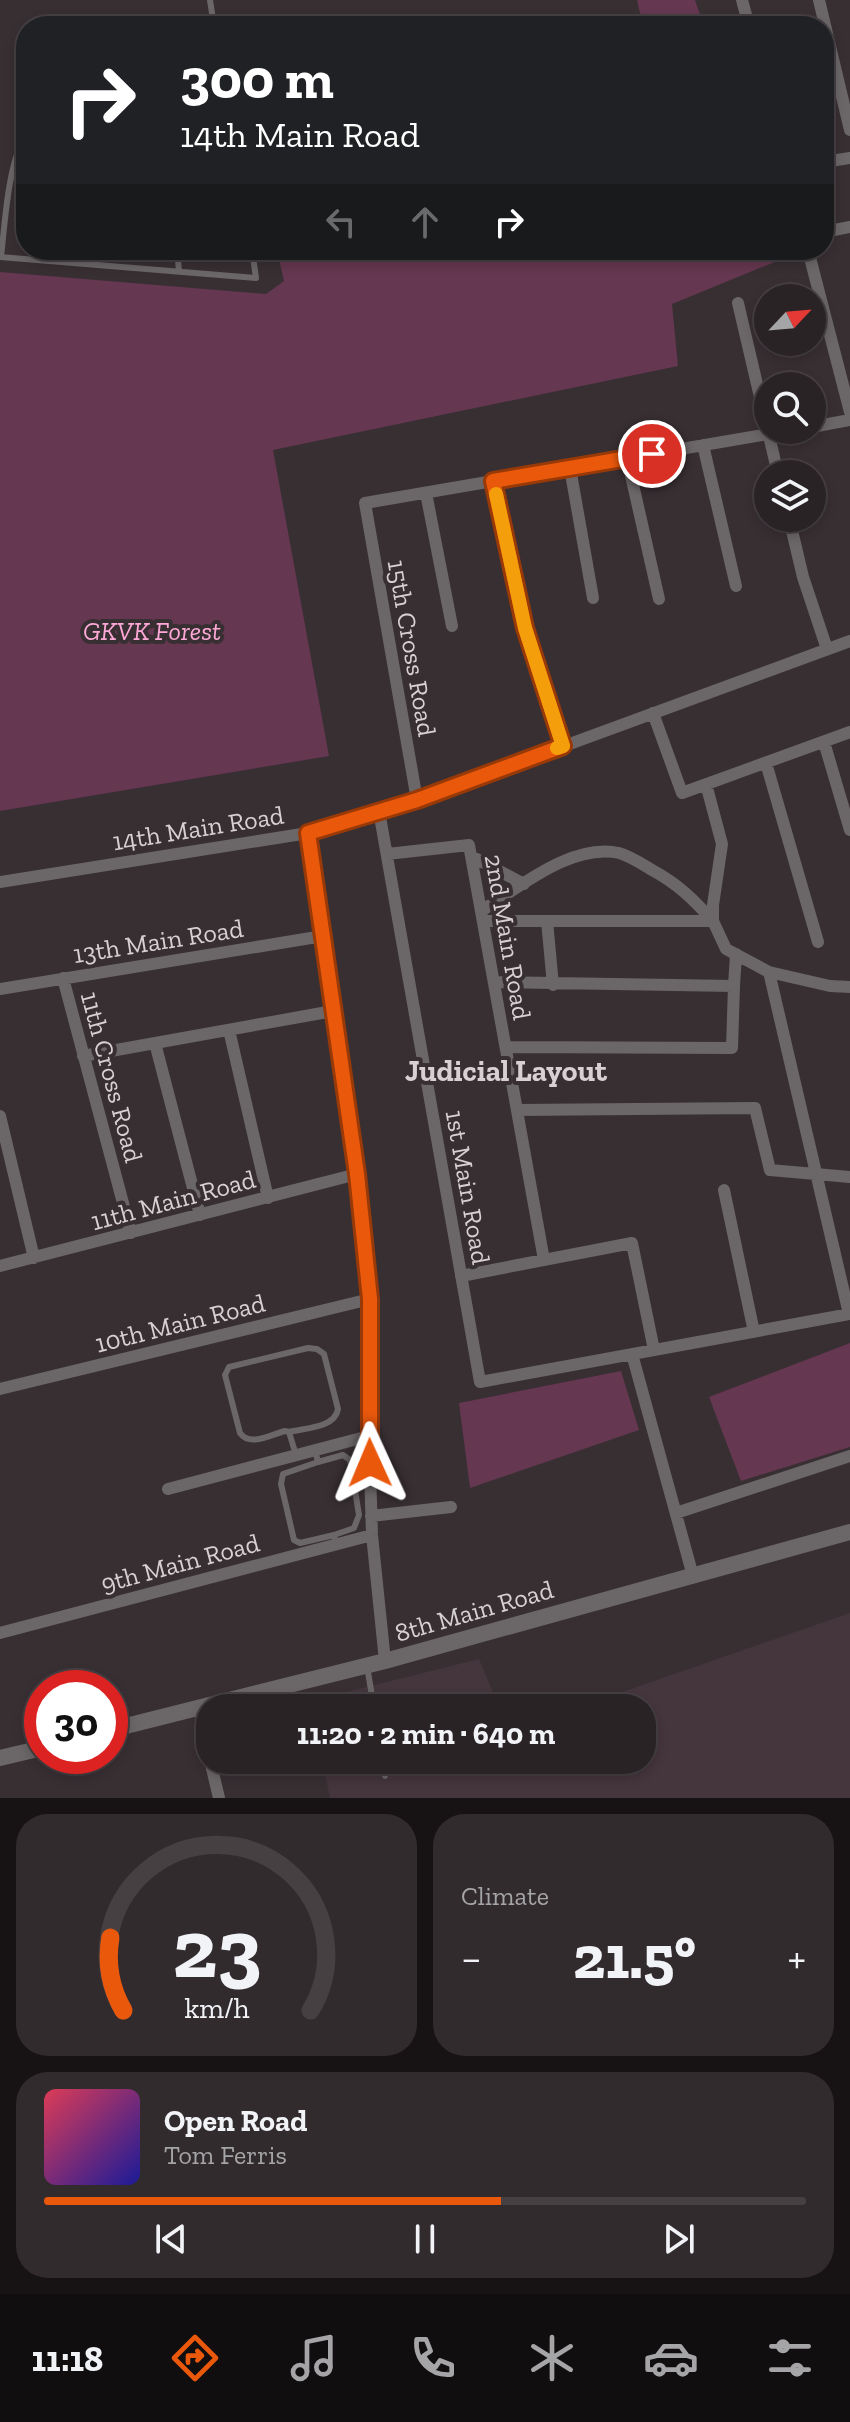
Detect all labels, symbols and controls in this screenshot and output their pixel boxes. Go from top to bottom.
text: 300 m [180,45,334,112]
icon: right [48,48,152,152]
text: 14th Main Road [180,113,420,156]
icon: left [319,200,363,244]
icon: ahead [403,200,447,244]
icon: right [487,200,531,244]
north arrow [754,284,826,356]
map controls [754,284,826,532]
button: search [754,372,826,444]
pin [618,420,686,488]
icon: arrive [630,432,674,476]
button: layers [754,460,826,532]
street label: 15th Cross Road [381,557,443,739]
park label: GKVK Forest [83,615,221,647]
street label: 14th Main Road [110,799,286,857]
street label: 2nd Main Road [478,852,538,1022]
street label: 13th Main Road [71,912,245,970]
street label: 11th Cross Road [74,988,150,1166]
district label: Judicial Layout [405,1053,608,1089]
street label: 1st Main Road [439,1107,497,1267]
street label: 11th Main Road [87,1163,259,1237]
street label: 10th Main Road [92,1286,268,1360]
position arrow [328,1421,412,1505]
street label: 9th Main Road [97,1526,263,1600]
street label: 8th Main Road [391,1573,557,1649]
speed limit sign: 30 [24,1670,128,1774]
text: 11:20 · 2 min · 640 m [297,1716,555,1752]
text: Climate [461,1880,549,1912]
text: 23 [172,1898,261,1998]
text: 21.5° [573,1921,696,1993]
text: − [461,1931,482,1984]
text: + [787,1931,806,1984]
text: km/h [184,1991,249,2025]
text: Open Road [164,2103,307,2139]
text: Tom Ferris [164,2139,287,2171]
icon: previous [149,2217,193,2261]
icon: pause [403,2217,447,2261]
icon: next [657,2217,701,2261]
icon: directions [167,2330,223,2386]
icon: music [286,2330,342,2386]
icon: phone [405,2330,461,2386]
icon: climate [524,2330,580,2386]
icon: car [643,2330,699,2386]
icon: filters [762,2330,818,2386]
text: 11:18 [32,2337,104,2380]

